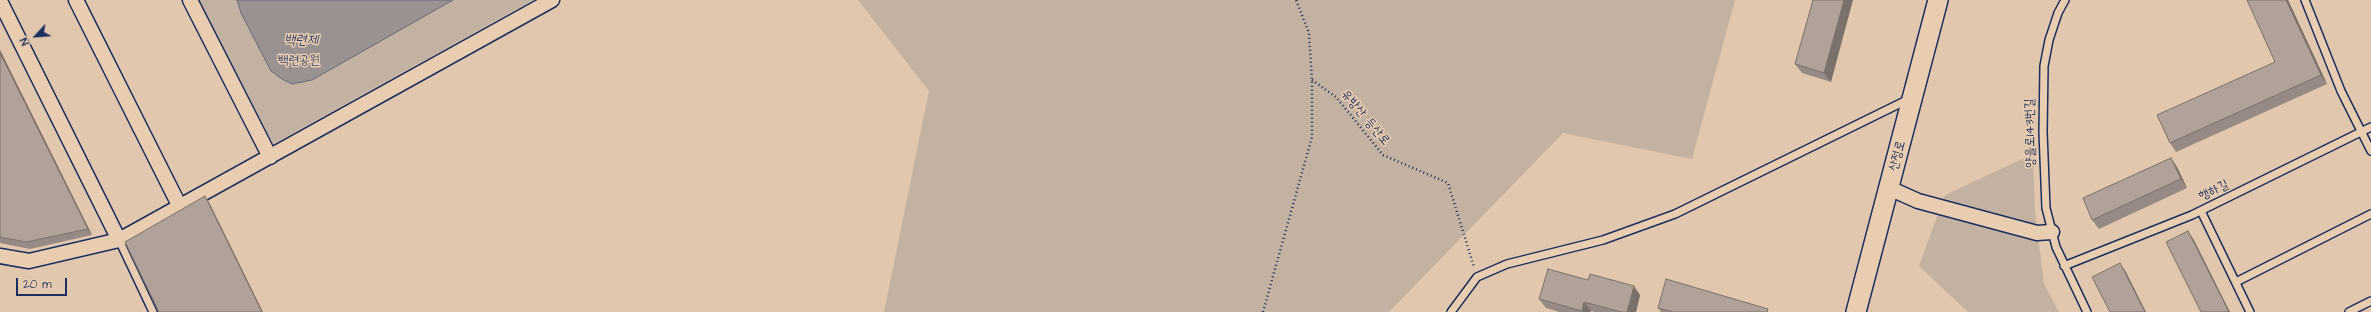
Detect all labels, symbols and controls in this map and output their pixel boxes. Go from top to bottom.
north arrow [16,16,56,56]
water label: 백련제 [284,33,318,49]
text: N [17,35,33,48]
park label: 백련공원 [278,53,320,69]
street label: 유방산 등산로 [1337,87,1393,149]
street label: 양을로143번길 [2023,98,2039,168]
street label: 산정로 [1886,139,1910,173]
street label: 행하길 [2196,177,2232,205]
scale bar [18,270,69,296]
text: 20 m [23,276,52,293]

